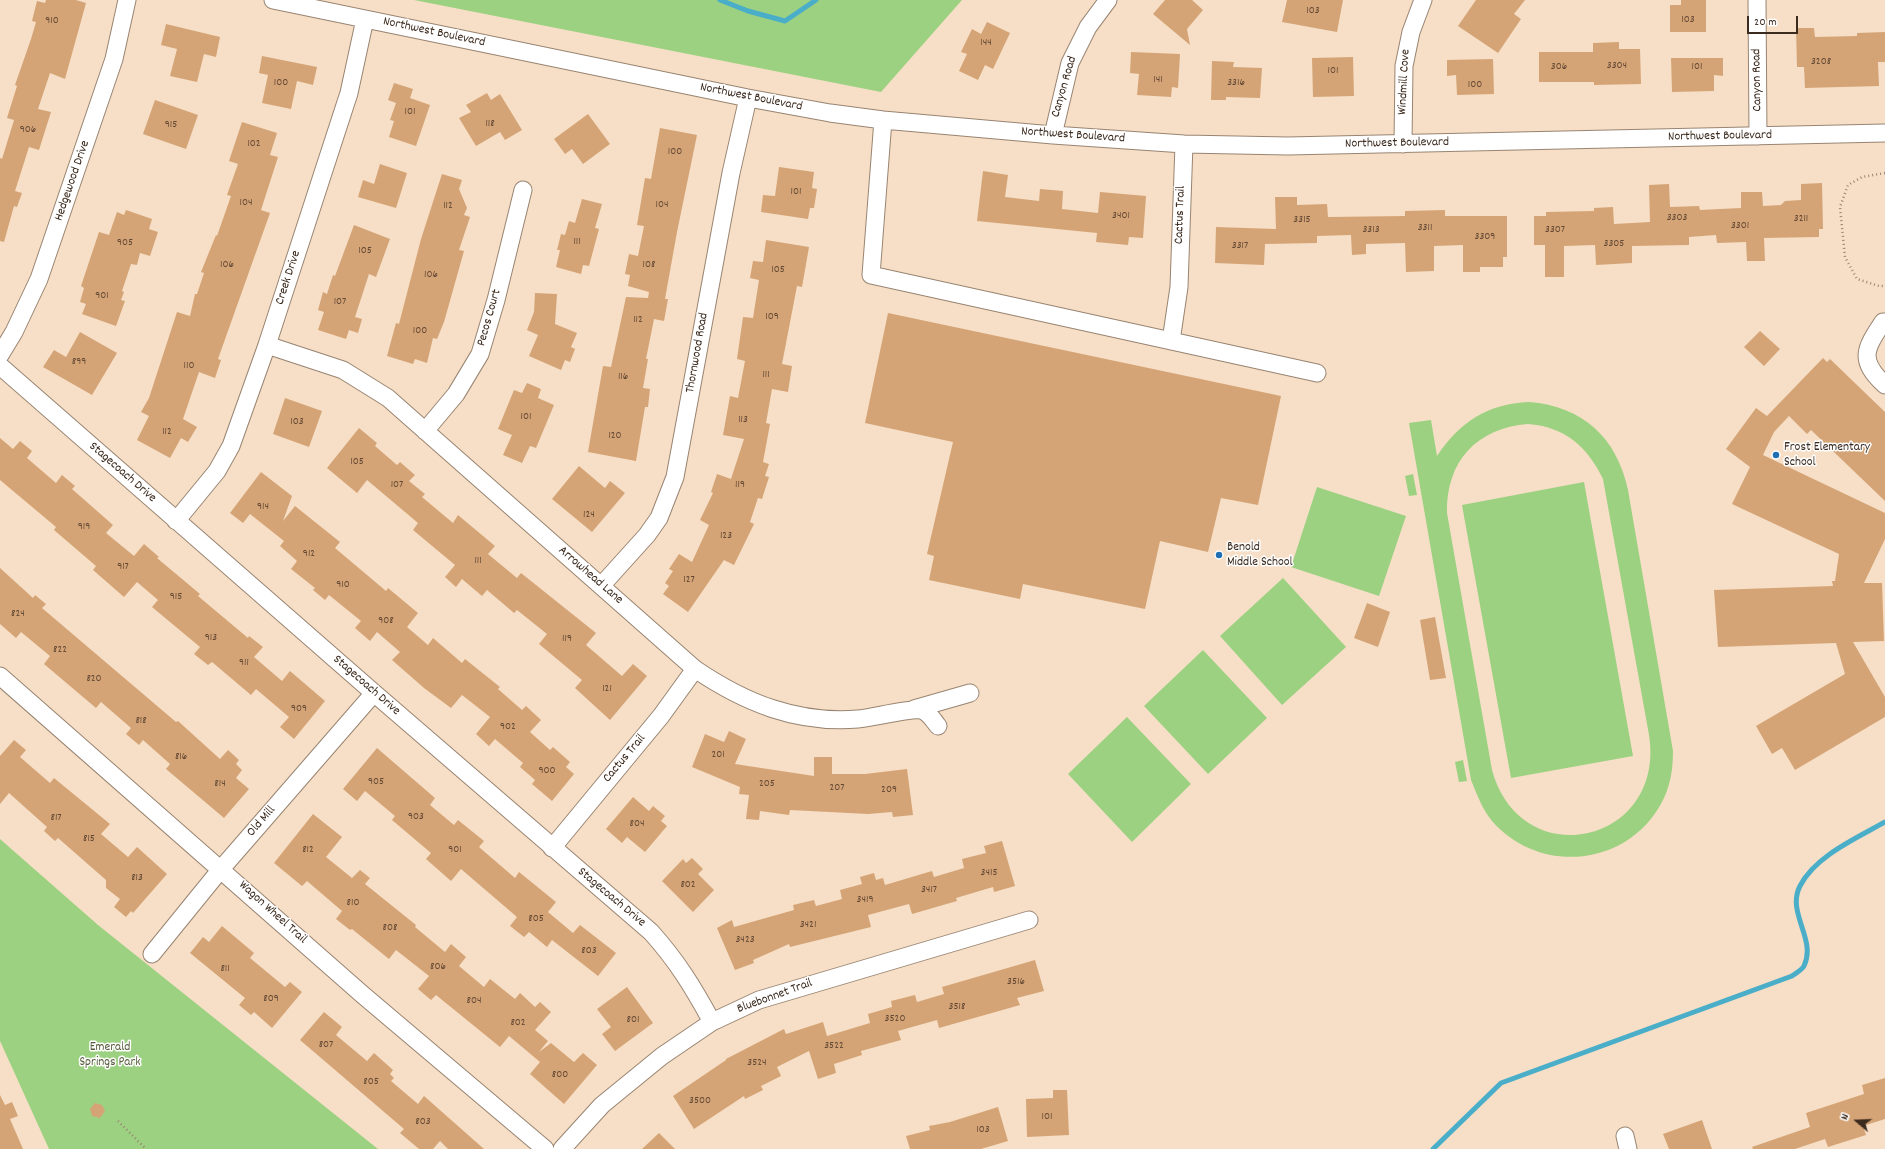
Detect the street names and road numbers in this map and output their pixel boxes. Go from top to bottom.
street label: Northwest Boulevard [382,15,486,51]
street label: Canyon Road [1750,48,1766,112]
street label: Windmill Cove [1395,49,1415,115]
street label: Canyon Road [1049,55,1081,119]
street label: Northwest Boulevard [699,80,803,116]
street label: Northwest Boulevard [1021,125,1125,147]
street label: Northwest Boulevard [1668,128,1772,146]
street label: Northwest Boulevard [1345,135,1449,153]
street label: Hedgewood Drive [52,139,94,223]
street label: Cactus Trail [1172,186,1190,244]
street label: Creek Drive [273,249,305,307]
street label: Pecos Court [474,288,506,348]
street label: Thornwood Road [683,312,713,394]
street label: Stagecoach Drive [85,439,159,507]
street label: Arrowhead Lane [554,544,626,608]
street label: Stagecoach Drive [329,652,403,720]
street label: Cactus Trail [600,732,650,786]
street label: Old Mill [244,803,280,841]
street label: Stagecoach Drive [574,865,648,931]
street label: Wagon Wheel Trail [235,878,309,948]
street label: Bluebonnet Trail [735,976,815,1018]

